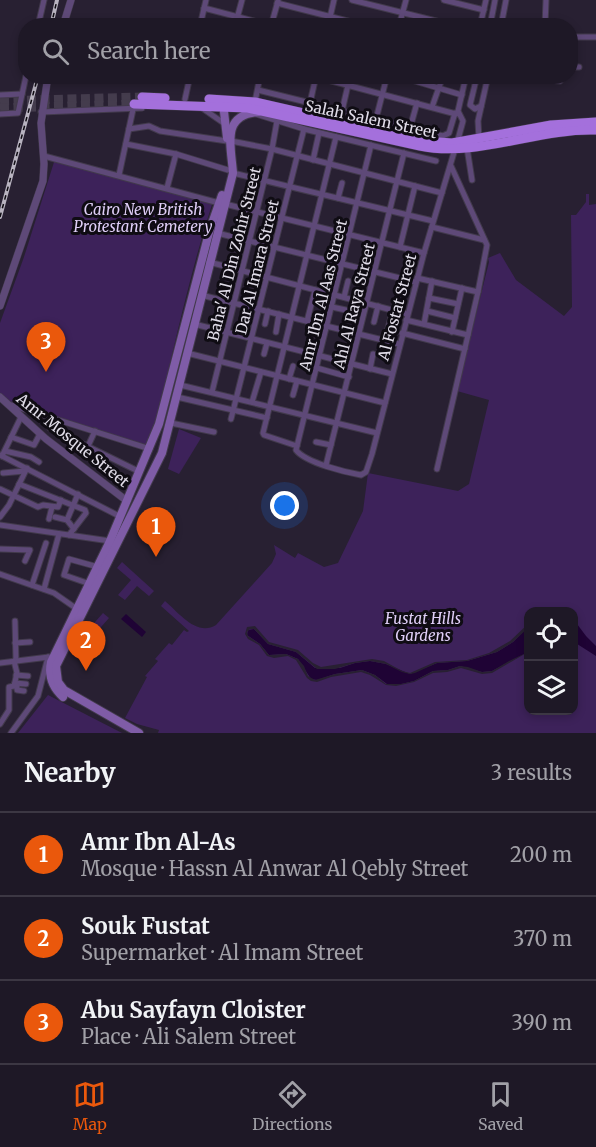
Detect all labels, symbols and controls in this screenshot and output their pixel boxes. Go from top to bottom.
search box [18,18,578,84]
icon: search [39,35,72,68]
text: Search here [87,37,210,65]
street label: Salah Salem Street [303,96,439,142]
street label: Baha' Al Din Zohir Street [203,165,265,343]
street label: Dar Al Imara Street [231,198,283,336]
park label: Cairo New British Protestant Cemetery [74,200,212,236]
street label: Amr Ibn Al Aas Street [295,217,351,374]
street label: Ahl Al Raya Street [329,241,379,372]
street label: Al Fostat Street [373,251,420,364]
pin: 3 [26,322,66,372]
street label: Amr Mosque Street [12,388,133,491]
your location [270,491,299,520]
pin: 1 [136,508,176,557]
map controls [524,607,578,715]
button: locate [524,607,578,661]
park label: Fustat Hills Gardens [384,609,461,645]
pin: 2 [66,622,106,671]
button: layers [524,661,578,715]
text: Nearby [24,756,116,789]
text: 3 results [491,760,572,785]
text: Amr Ibn Al-As [81,828,236,856]
text: 1 [39,842,48,867]
text: 200 m [510,842,572,867]
text: Mosque · Hassn Al Anwar Al Qebly Street [81,856,468,881]
text: Souk Fustat [81,912,210,940]
text: 2 [38,926,49,951]
text: 370 m [513,926,572,951]
text: Supermarket · Al Imam Street [81,940,363,965]
text: Abu Sayfayn Cloister [81,996,306,1024]
text: 3 [38,1010,49,1035]
text: 390 m [512,1010,572,1035]
text: Place · Ali Salem Street [81,1024,296,1049]
tab: Map [73,1078,107,1134]
tab: Directions [252,1078,332,1134]
tab: Saved [478,1078,523,1134]

